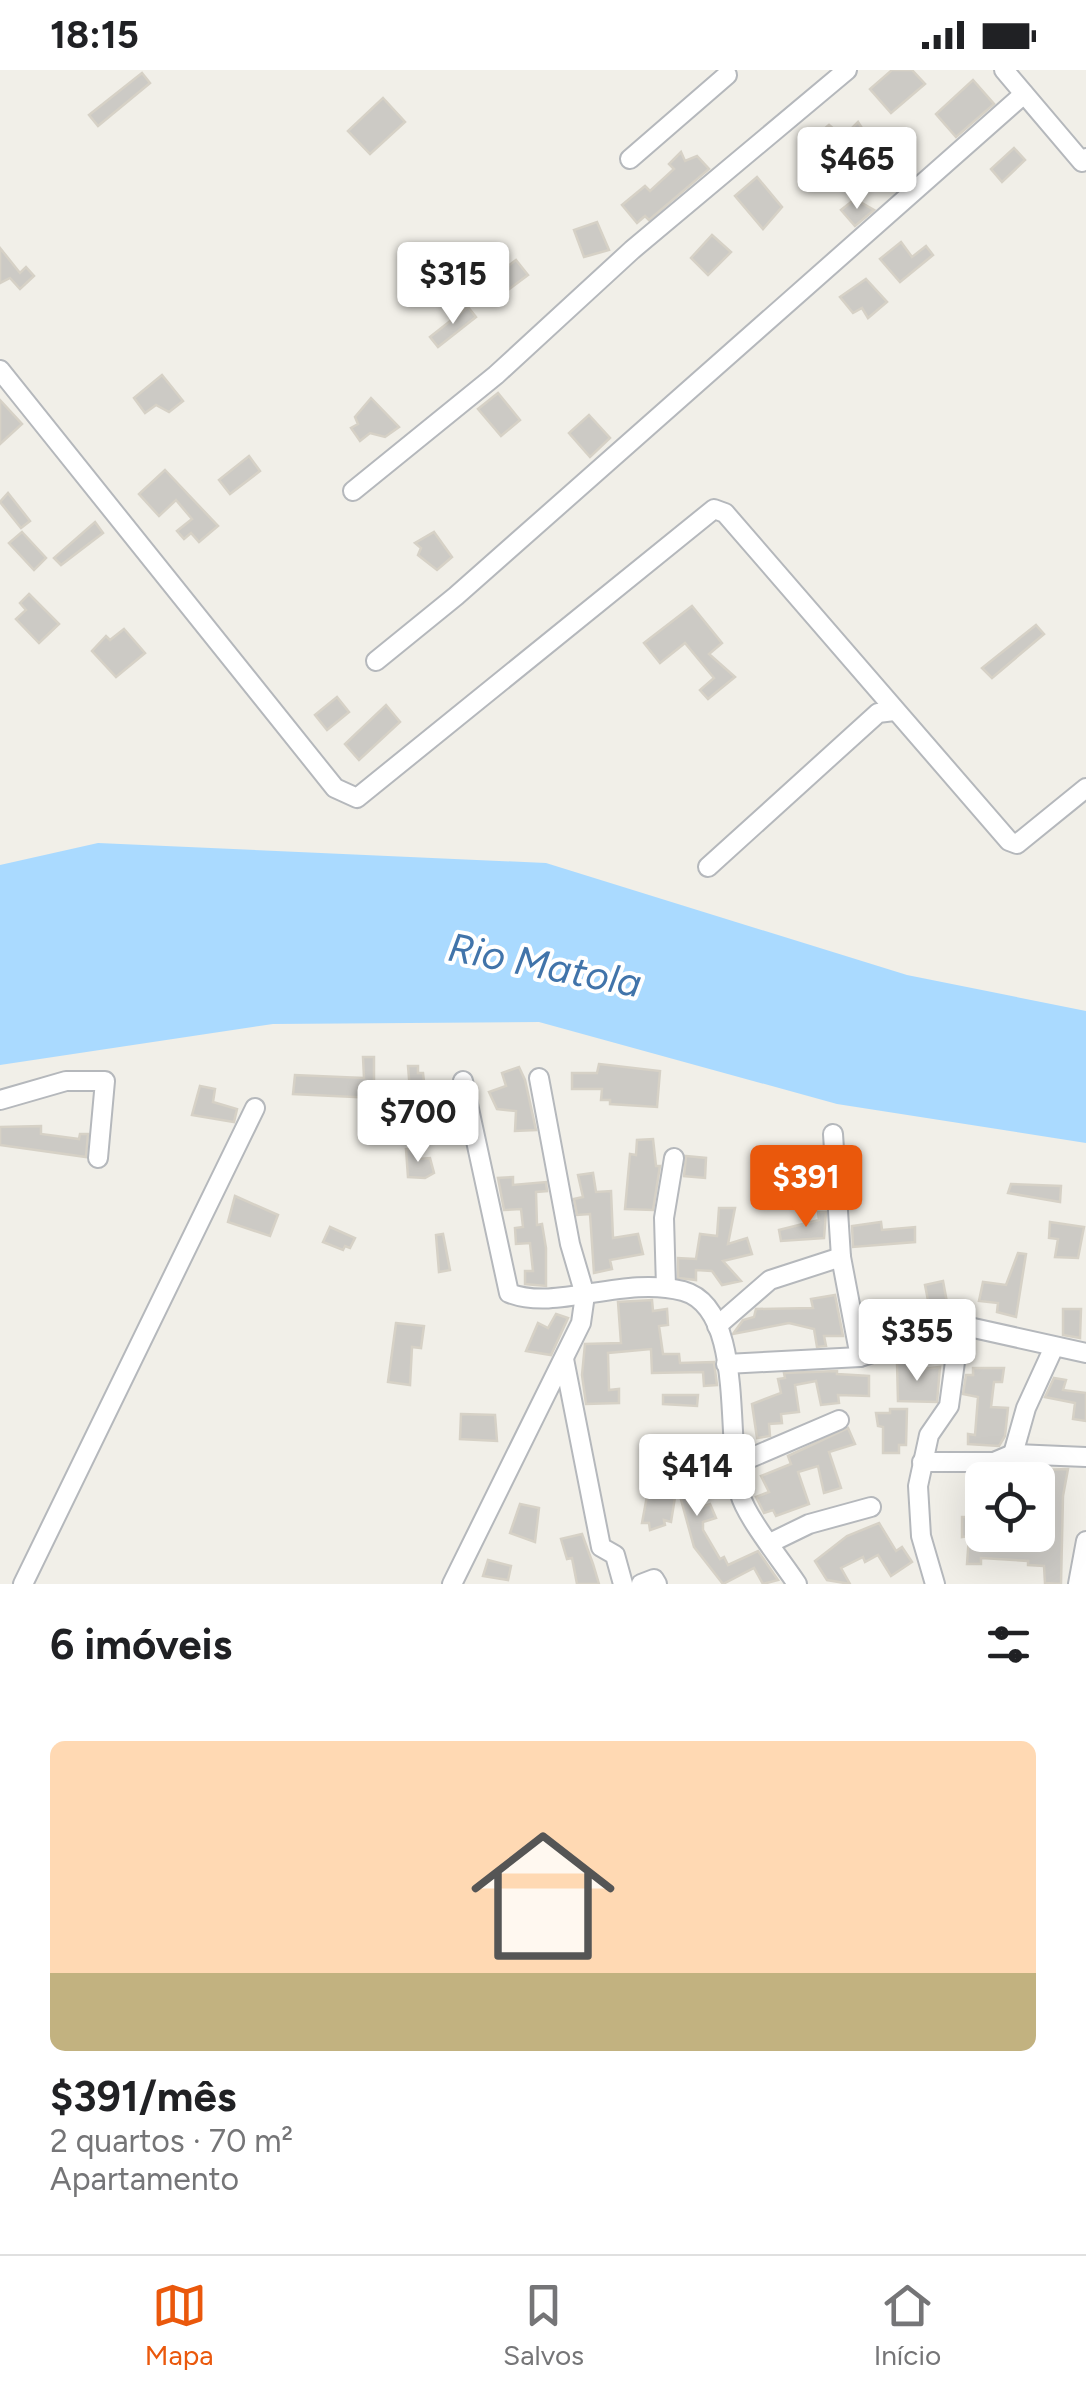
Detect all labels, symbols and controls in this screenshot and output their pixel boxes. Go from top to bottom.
text: 18:15 [50,12,139,58]
pin: $465 [798,127,916,212]
text: $465 [819,140,895,178]
pin: $315 [394,242,512,327]
text: $315 [419,255,487,293]
water label: Rio Matola [444,923,646,1007]
pin: $700 [359,1080,477,1165]
text: $700 [380,1093,457,1131]
pin: $391 [747,1145,865,1230]
text: $391 [772,1158,840,1196]
pin: $355 [858,1299,976,1384]
text: $355 [881,1312,953,1350]
pin: $414 [638,1434,756,1519]
text: $414 [661,1447,733,1485]
map controls [965,1462,1055,1552]
button: locate [965,1462,1055,1552]
icon: filters [981,1617,1036,1672]
text: 6 imóveis [50,1619,232,1670]
icon: home [453,1806,633,1986]
text: $391/mês [50,2071,236,2122]
text: 2 quartos · 70 m² [50,2122,293,2160]
text: Apartamento [50,2160,239,2198]
tab: Mapa [145,2278,214,2372]
tab: Salvos [503,2278,584,2372]
tab: Início [874,2278,941,2372]

